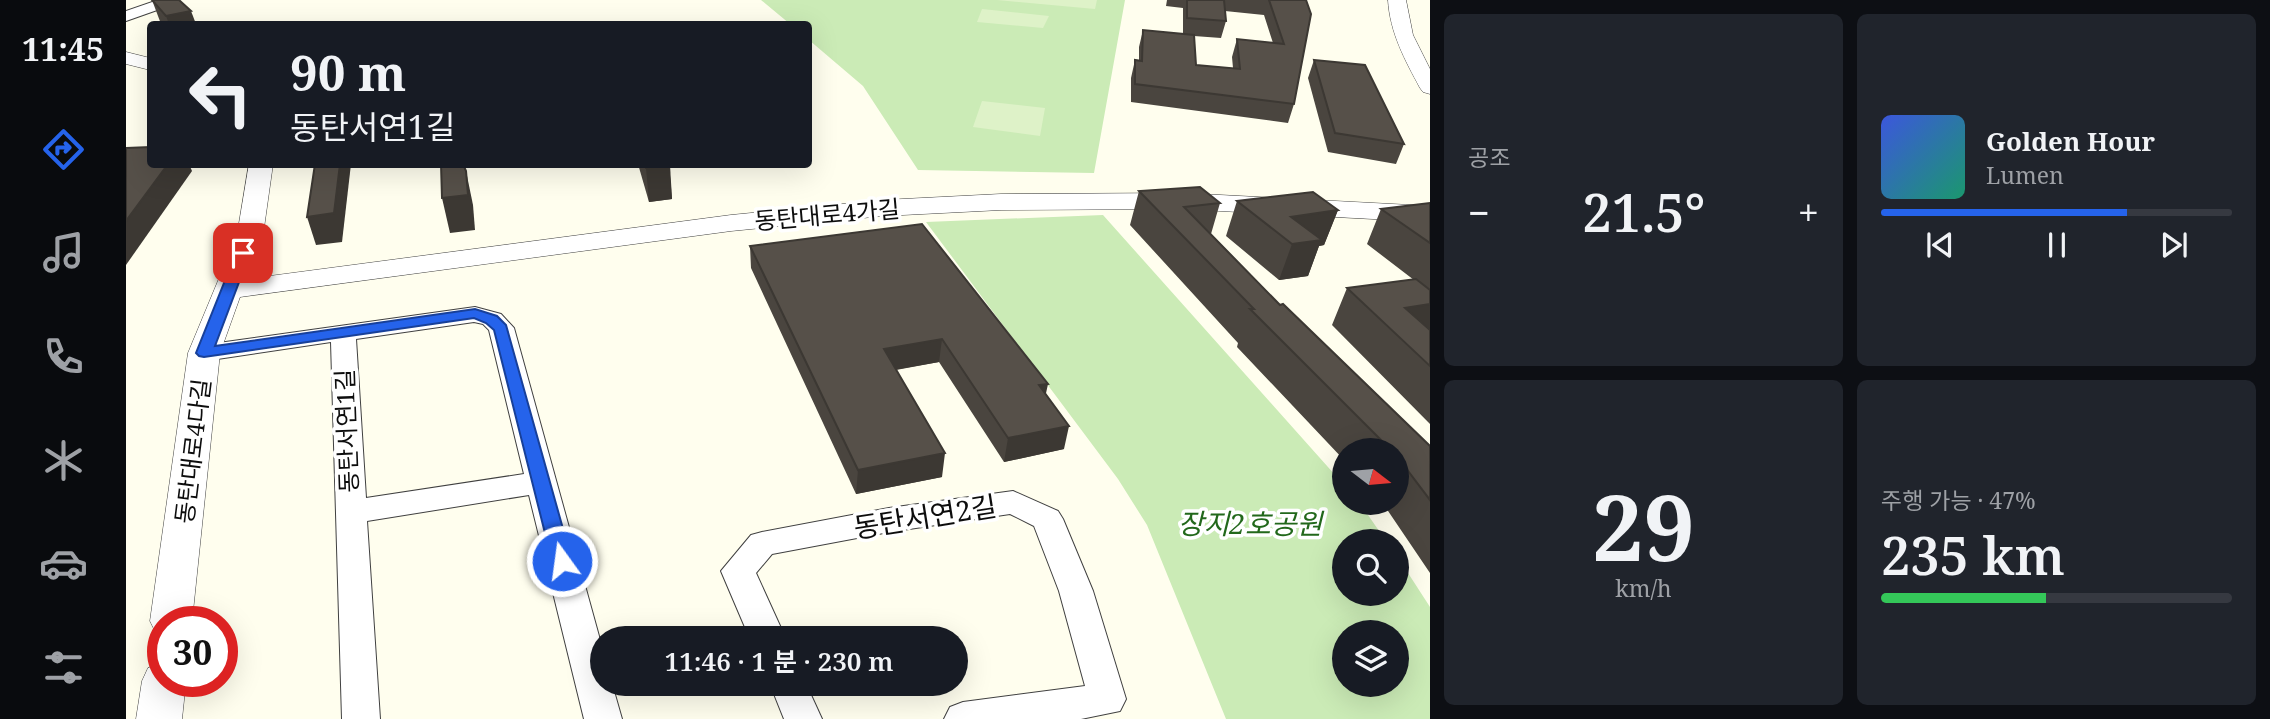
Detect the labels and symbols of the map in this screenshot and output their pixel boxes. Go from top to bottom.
street label: 동탄대로4가길 [753,191,901,237]
pin [213,223,273,283]
street label: 동탄서연1길 [327,369,365,493]
street label: 동탄대로4다길 [167,377,217,525]
north arrow [1332,438,1409,514]
street label: 동탄서연2길 [851,486,999,546]
park label: 장지2호공원 [1178,504,1324,542]
position arrow [525,524,599,598]
speed limit sign: 30 [147,606,238,697]

